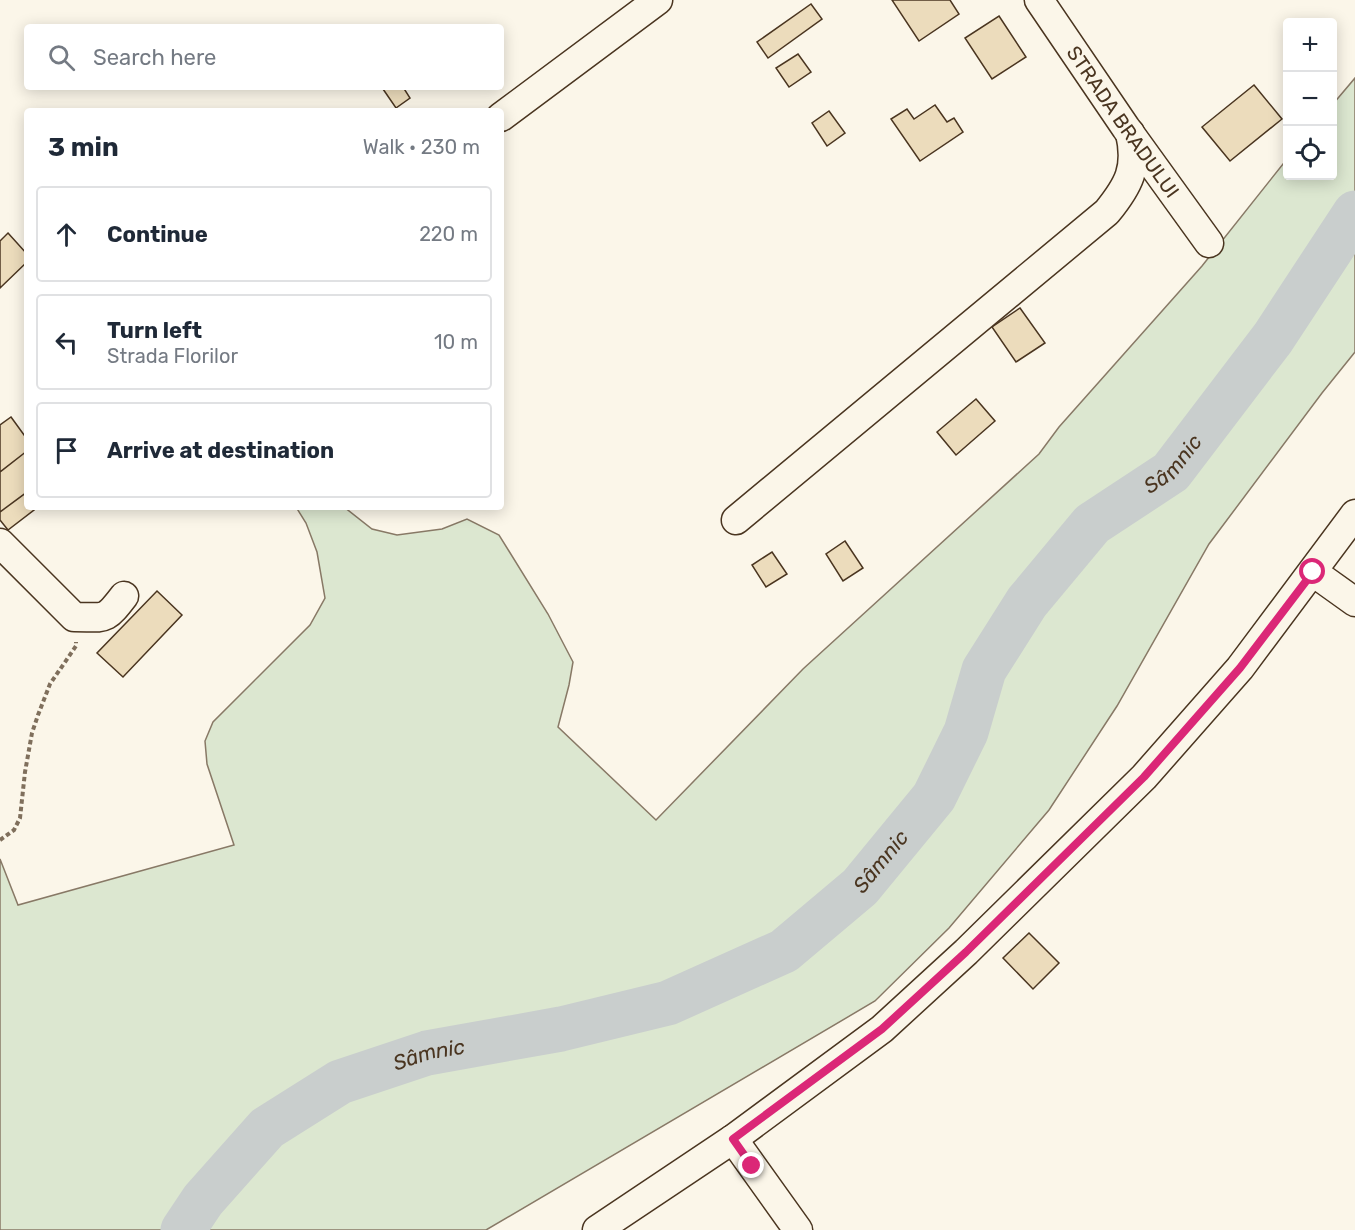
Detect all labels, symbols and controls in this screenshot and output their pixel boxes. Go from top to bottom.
map controls [1283,18,1337,180]
button: + [1283,18,1337,72]
search box [24,24,504,90]
icon: search [45,41,78,74]
street label: STRADA BRADULUI [1062,41,1184,202]
text: Search here [93,44,216,71]
button: − [1283,72,1337,126]
button: locate [1283,126,1337,180]
text: 3 min [48,132,119,163]
text: Walk · 230 m [363,135,480,159]
icon: ahead [50,218,83,251]
text: Continue [107,221,208,248]
text: 220 m [419,222,478,246]
text: Turn left [107,317,202,344]
icon: left [50,326,83,359]
text: 10 m [434,330,478,354]
text: Strada Florilor [107,344,238,368]
water label: Sâmnic [1139,429,1207,498]
icon: arrive [50,434,83,467]
text: Arrive at destination [107,437,334,464]
route start [1299,558,1325,584]
water label: Sâmnic [848,825,913,898]
water label: Sâmnic [390,1033,467,1075]
route end [738,1152,764,1178]

